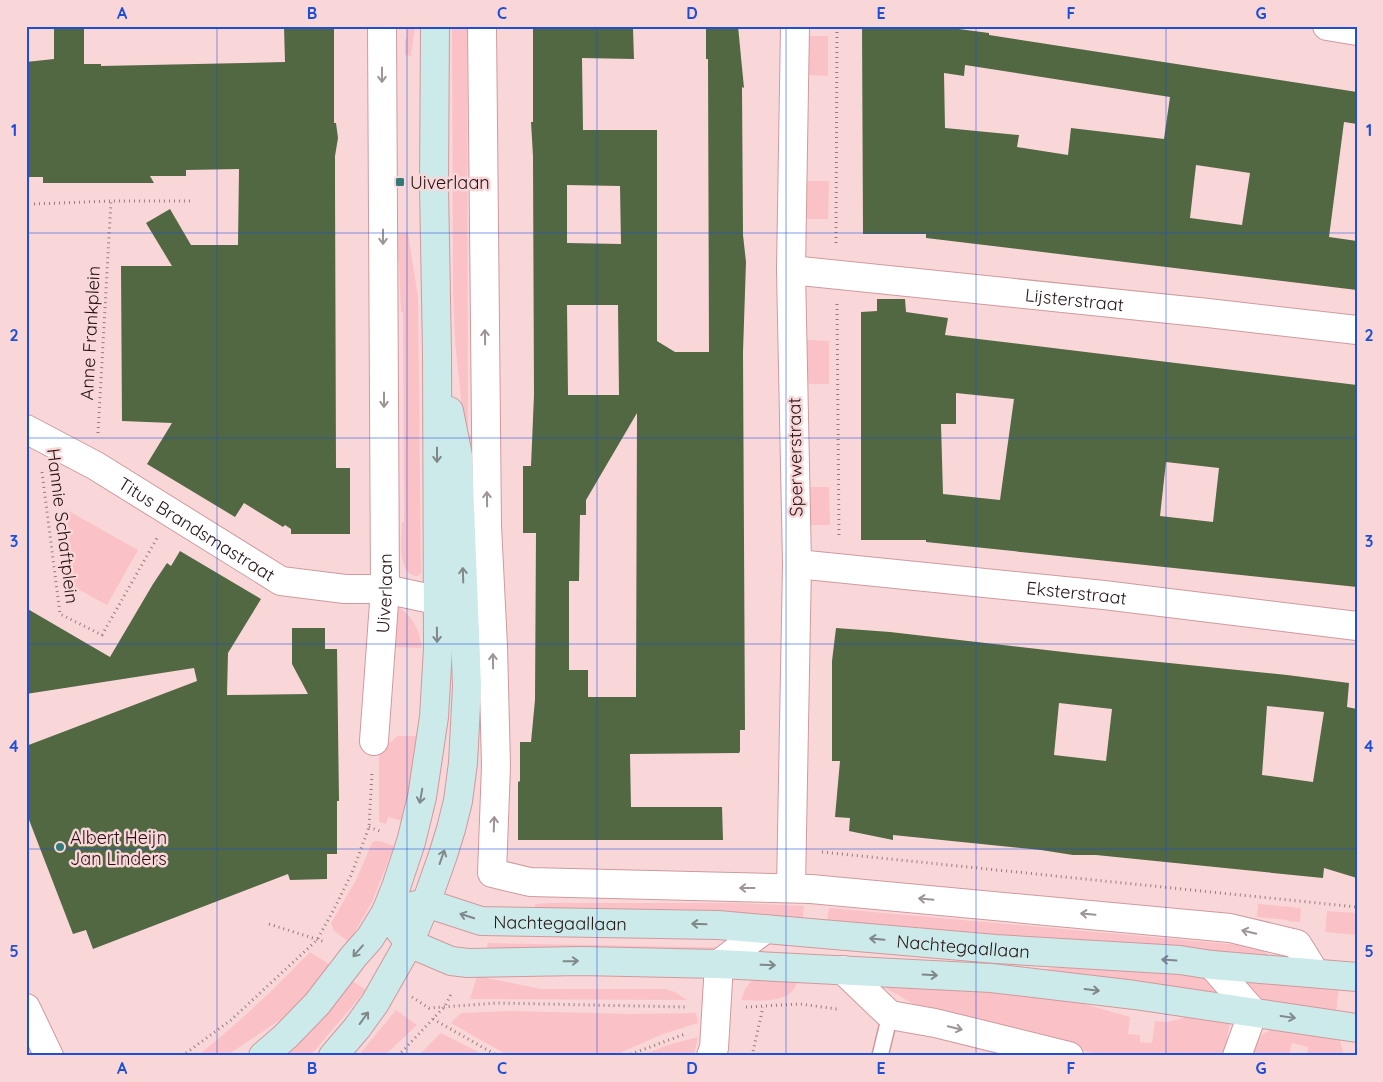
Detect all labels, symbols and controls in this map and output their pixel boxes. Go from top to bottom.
text: A [117,3,128,23]
text: B [307,3,317,23]
text: C [497,3,507,23]
text: D [686,3,698,23]
text: E [876,3,886,23]
text: F [1067,3,1076,23]
text: G [1255,3,1267,23]
one-way arrow [377,66,387,83]
text: 1 [11,120,17,140]
text: 1 [1366,120,1372,140]
place label: Uiverlaan [410,171,490,194]
marker: Uiverlaan [394,176,406,188]
one-way arrow [378,229,388,245]
street label: Anne Frankplein [75,265,105,401]
street label: Lijsterstraat [1024,283,1125,316]
text: 2 [9,325,19,345]
text: 2 [1364,325,1374,345]
one-way arrow [480,329,490,345]
one-way arrow [379,392,389,408]
street label: Sperwerstraat [782,397,808,517]
one-way arrow [432,446,442,462]
street label: Hannie Schaftplein [42,447,84,605]
street label: Titus Brandsmastraat [114,471,280,586]
one-way arrow [482,491,492,508]
text: 3 [10,531,18,551]
text: 3 [1365,531,1373,551]
street label: Uiverlaan [370,553,397,634]
one-way arrow [459,567,468,583]
street label: Eksterstraat [1025,576,1128,609]
one-way arrow [432,626,442,642]
one-way arrow [488,654,498,670]
text: 4 [9,736,19,756]
text: 4 [1364,736,1374,756]
one-way arrow [416,788,426,804]
one-way arrow [489,816,498,832]
place label: Albert Heijn Jan Linders [70,826,167,870]
marker: Albert Heijn Jan Linders [54,841,66,853]
one-way arrow [438,850,447,866]
one-way arrow [739,883,756,893]
one-way arrow [919,895,935,904]
street label: Nachtegaallaan [493,910,627,935]
one-way arrow [1080,910,1096,919]
one-way arrow [460,911,475,920]
one-way arrow [691,919,707,929]
one-way arrow [1242,927,1258,936]
street label: Nachtegaallaan [896,929,1030,962]
one-way arrow [870,934,886,944]
text: 5 [9,941,19,961]
text: 5 [1364,941,1374,961]
one-way arrow [352,945,364,958]
one-way arrow [1161,955,1177,964]
one-way arrow [563,957,579,966]
one-way arrow [760,961,776,970]
one-way arrow [922,970,938,979]
one-way arrow [1084,985,1100,995]
one-way arrow [359,1011,369,1025]
one-way arrow [1279,1012,1295,1022]
one-way arrow [946,1024,962,1033]
text: A [117,1058,128,1078]
text: B [307,1058,317,1078]
text: C [497,1058,507,1078]
text: D [686,1058,698,1078]
text: E [876,1058,886,1078]
text: F [1067,1058,1076,1078]
text: G [1255,1058,1267,1078]

